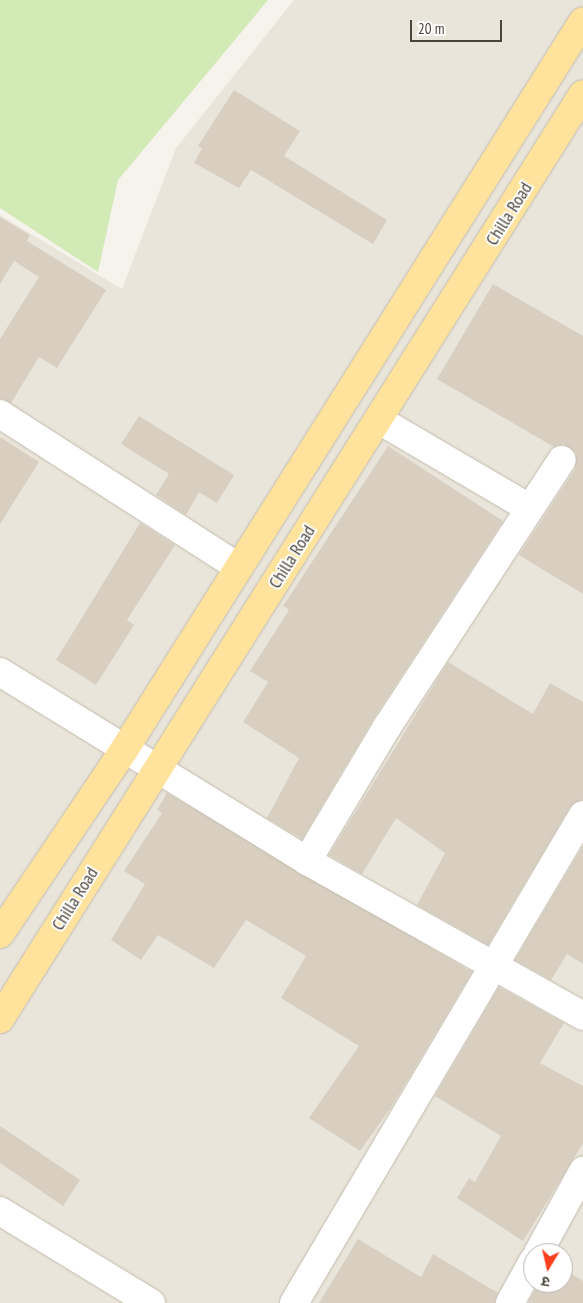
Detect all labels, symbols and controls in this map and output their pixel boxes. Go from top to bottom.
scale bar [413,10,506,42]
text: 20 m [418,19,444,38]
street label: Chilla Road [481,179,537,249]
street label: Chilla Road [264,522,320,592]
street label: Chilla Road [47,864,103,934]
north arrow [523,1243,573,1293]
text: उ [540,1272,551,1291]

